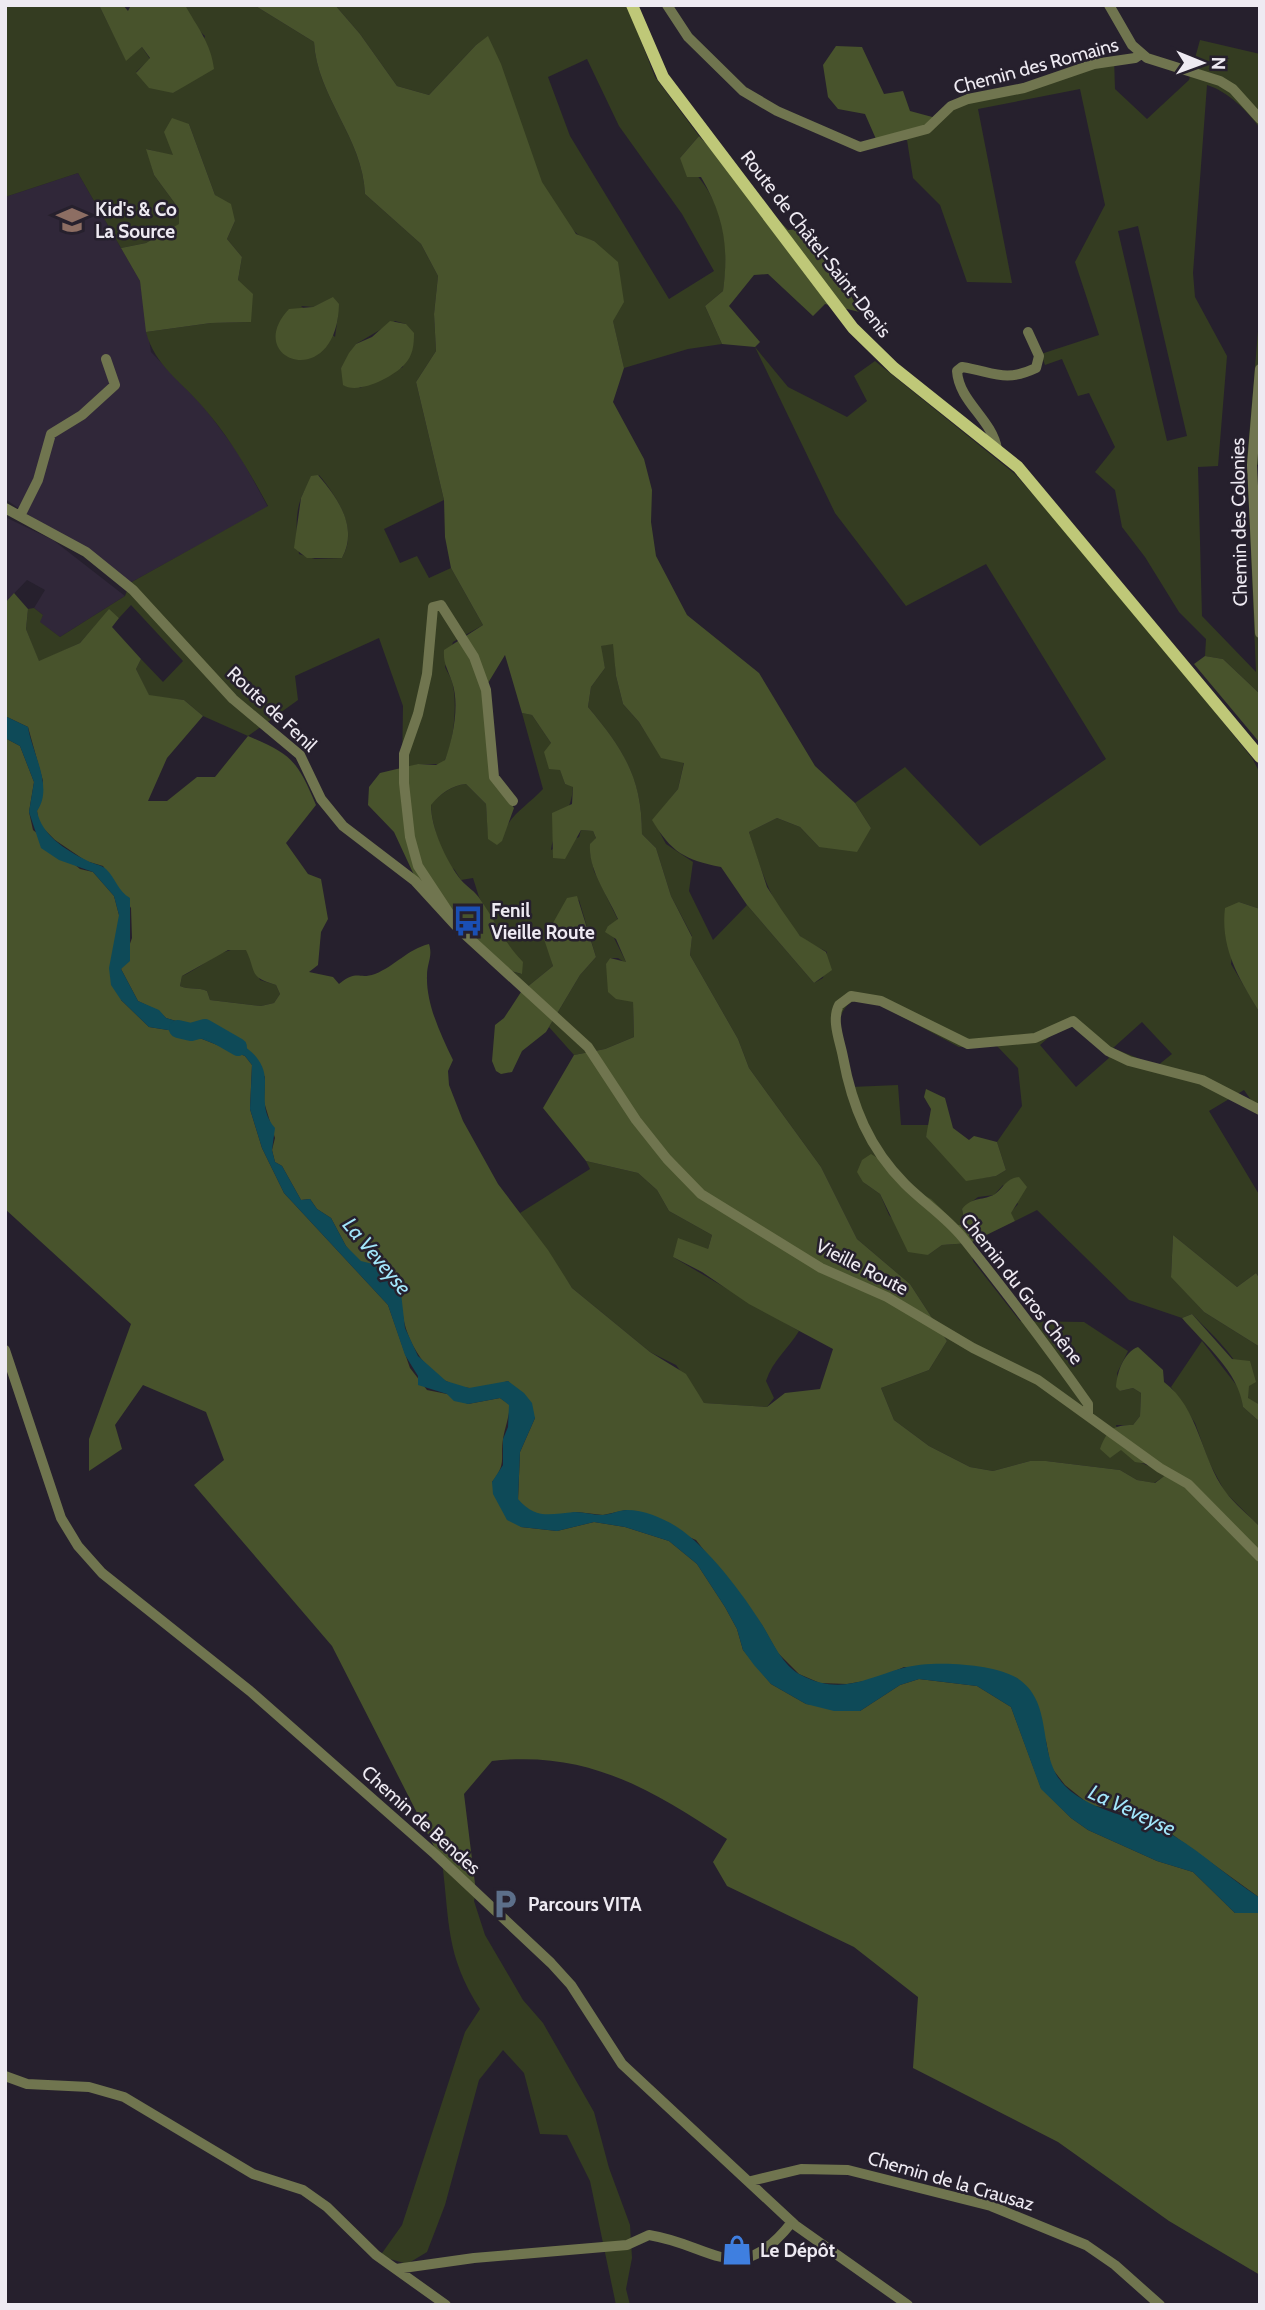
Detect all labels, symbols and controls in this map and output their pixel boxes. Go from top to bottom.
north arrow [1167,28,1237,98]
street label: Chemin des Romains [951,33,1121,99]
text: N [1207,56,1230,70]
street label: Route de Châtel-Saint-Denis [736,146,896,342]
place label: Kid's & Co La Source [95,198,177,243]
school or university icon: Kid's & Co La Source [55,203,89,237]
street label: Chemin des Colonies [1226,437,1252,607]
street label: Route de Fenil [222,662,322,757]
place label: Fenil Vieille Route [491,899,595,944]
bus stop icon: Fenil Vieille Route [451,904,485,938]
street label: Chemin du Gros Chêne [956,1209,1088,1369]
water label: La Veveyse [338,1212,417,1300]
street label: Vieille Route [812,1234,912,1300]
street label: Chemin de Bendes [357,1761,485,1879]
water label: La Veveyse [1085,1779,1180,1841]
parking icon: Parcours VITA [488,1887,522,1921]
place label: Parcours VITA [528,1893,642,1916]
street label: Chemin de la Crausaz [865,2146,1037,2216]
shop icon: Le Dépôt [720,2233,754,2267]
place label: Le Dépôt [760,2239,835,2262]

